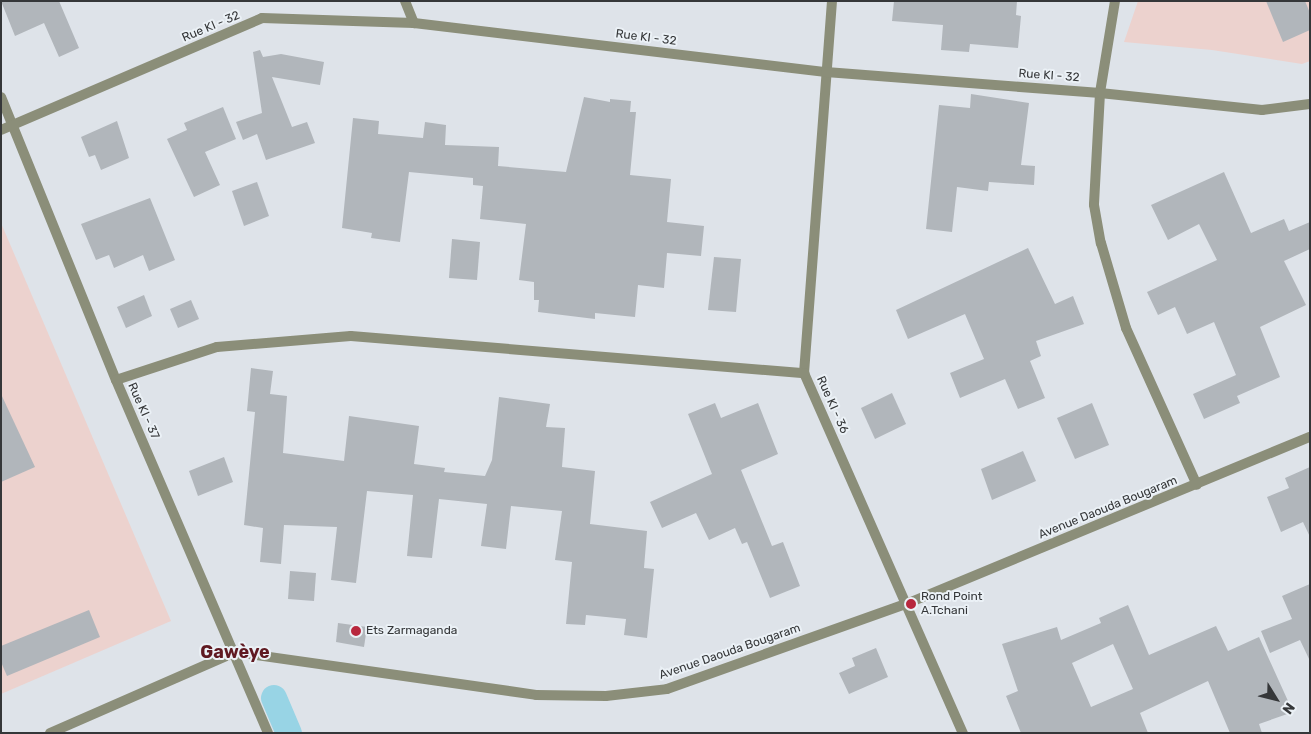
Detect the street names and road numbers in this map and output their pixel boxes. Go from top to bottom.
street label: Rue KI - 32 [180,8,242,46]
street label: Rue KI - 32 [615,27,677,49]
street label: Rue KI - 32 [1018,67,1080,85]
street label: Rue KI - 36 [813,374,851,436]
street label: Rue KI - 37 [124,381,162,441]
street label: Avenue Daouda Bougaram [1037,474,1179,542]
street label: Avenue Daouda Bougaram [658,621,802,683]

